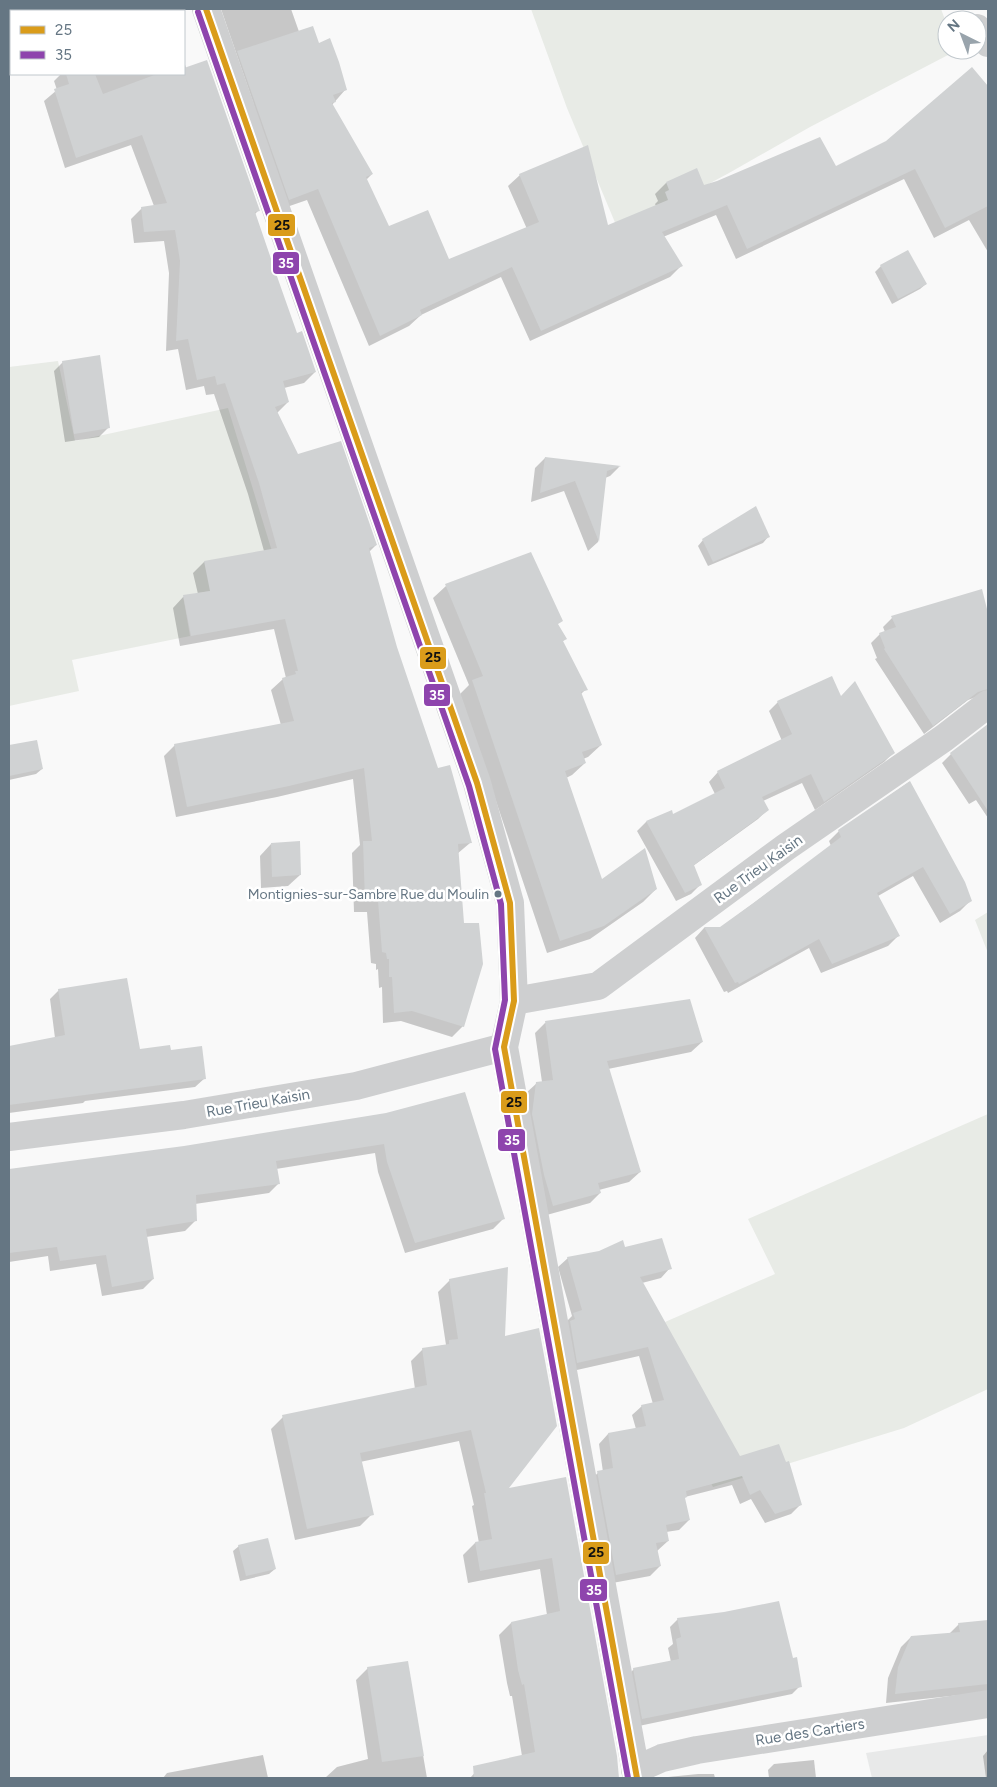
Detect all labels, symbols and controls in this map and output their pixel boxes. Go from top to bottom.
legend [10,10,185,75]
north arrow [937,10,987,60]
text: N [944,16,963,36]
text: 25 [55,21,72,39]
text: 35 [55,46,72,64]
line badge: 25 [267,213,296,237]
text: 25 [274,217,290,234]
line badge: 35 [272,251,300,275]
text: 35 [278,255,294,272]
line badge: 25 [419,646,447,670]
text: 25 [425,649,441,666]
line badge: 35 [423,683,451,707]
text: 35 [429,687,445,704]
street label: Rue Trieu Kaisin [710,831,806,907]
place label: Montignies-sur-Sambre Rue du Moulin [248,886,489,903]
marker: Montignies-sur-Sambre Rue du Moulin [493,889,503,899]
street label: Rue Trieu Kaisin [205,1085,311,1121]
line badge: 25 [500,1090,528,1114]
text: 25 [506,1094,522,1111]
line badge: 35 [497,1128,526,1152]
text: 35 [504,1132,520,1149]
line badge: 25 [582,1541,610,1565]
text: 25 [588,1544,604,1561]
line badge: 35 [579,1578,608,1602]
text: 35 [586,1582,602,1599]
street label: Rue des Cartiers [754,1714,866,1750]

